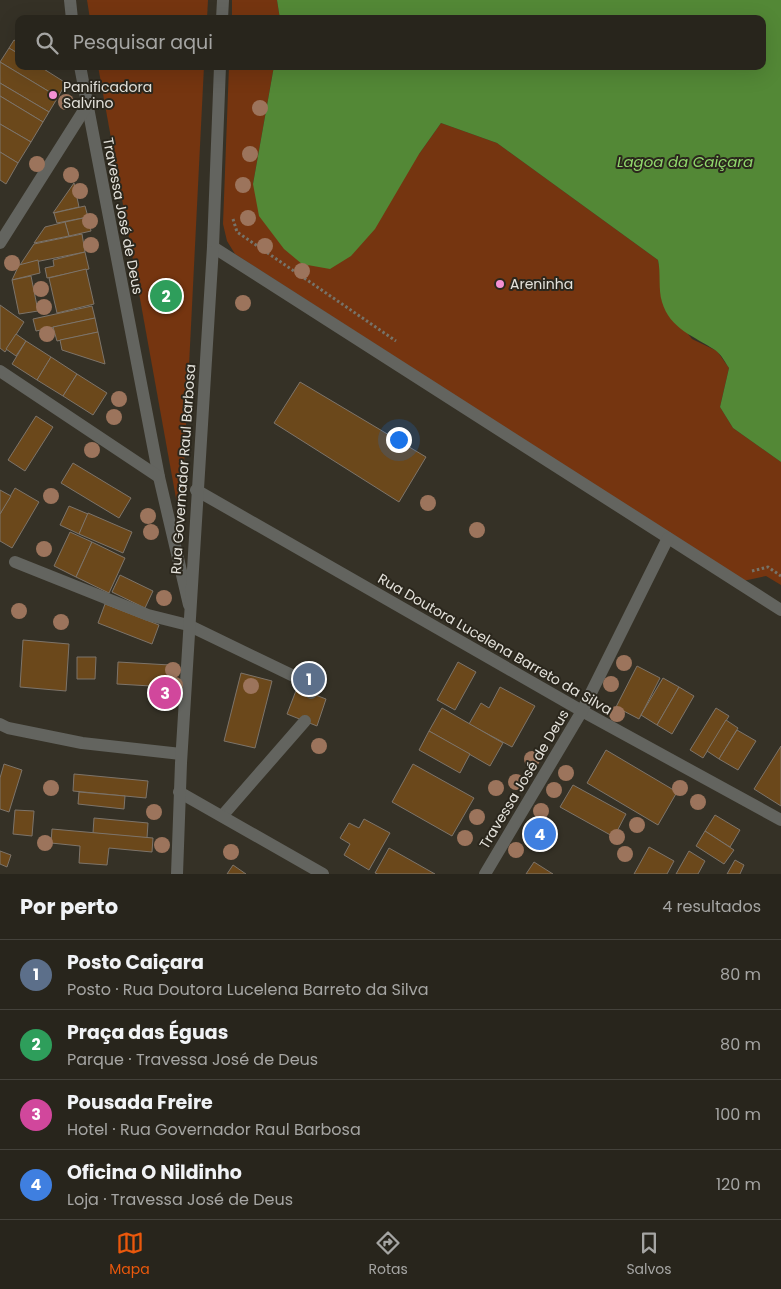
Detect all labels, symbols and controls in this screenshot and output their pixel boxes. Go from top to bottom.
search box [15,15,766,70]
icon: search [33,29,61,57]
text: Pesquisar aqui [73,29,213,56]
place label: Panificadora Salvino [63,77,152,113]
marker: Panificadora Salvino [47,89,59,101]
street label: Travessa José de Deus [98,136,148,296]
water label: Lagoa da Caiçara [617,151,753,172]
place label: Areninha [510,274,573,294]
pin: 2 [150,277,182,315]
marker: Areninha [494,278,506,290]
street label: Rua Governador Raul Barbosa [166,363,200,575]
your location [386,427,412,453]
street label: Rua Doutora Lucelena Barreto da Silva [374,568,616,720]
pin: 1 [293,660,325,698]
pin: 3 [149,674,181,712]
street label: Travessa José de Deus [474,706,574,852]
pin: 4 [524,815,556,853]
text: Por perto [20,892,118,921]
text: 4 resultados [662,895,761,918]
text: Posto Caiçara [67,949,204,976]
text: 1 [33,963,39,986]
text: 80 m [720,963,761,986]
text: Posto · Rua Doutora Lucelena Barreto da Silva [67,978,429,1001]
text: Praça das Éguas [67,1019,228,1046]
text: 2 [31,1033,41,1056]
text: 80 m [720,1033,761,1056]
text: Parque · Travessa José de Deus [67,1048,318,1071]
text: Pousada Freire [67,1089,213,1116]
text: 3 [31,1103,41,1126]
text: 100 m [715,1103,761,1126]
text: Hotel · Rua Governador Raul Barbosa [67,1118,361,1141]
text: Oficina O Nildinho [67,1159,242,1186]
text: 4 [31,1173,41,1196]
text: 120 m [716,1173,761,1196]
text: Loja · Travessa José de Deus [67,1188,293,1211]
tab: Mapa [109,1229,150,1280]
tab: Rotas [368,1229,408,1280]
tab: Salvos [626,1229,672,1280]

